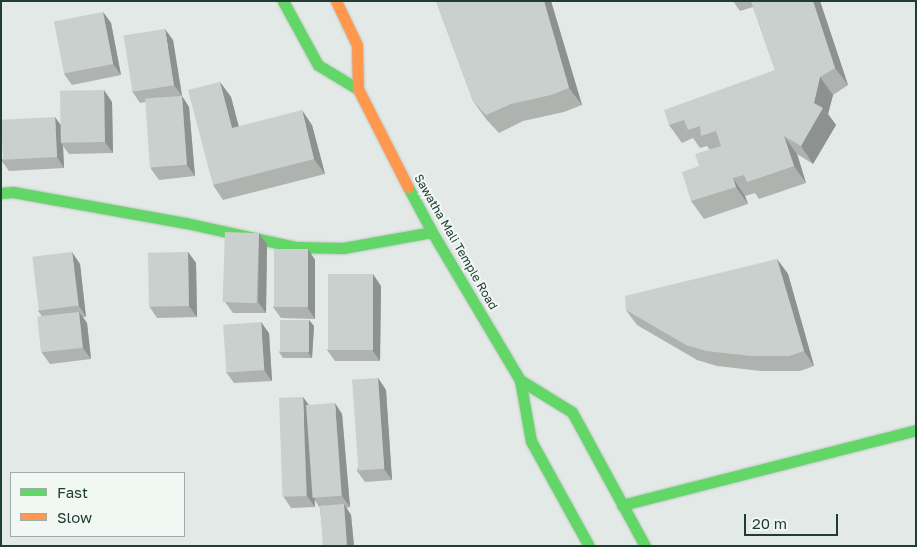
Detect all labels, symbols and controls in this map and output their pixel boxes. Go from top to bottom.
street label: Sawatha Mali Temple Road [411,172,501,312]
legend [10,472,185,537]
text: Fast [57,483,88,501]
scale bar [747,504,841,536]
text: Slow [57,508,92,526]
text: 20 m [752,514,787,532]

